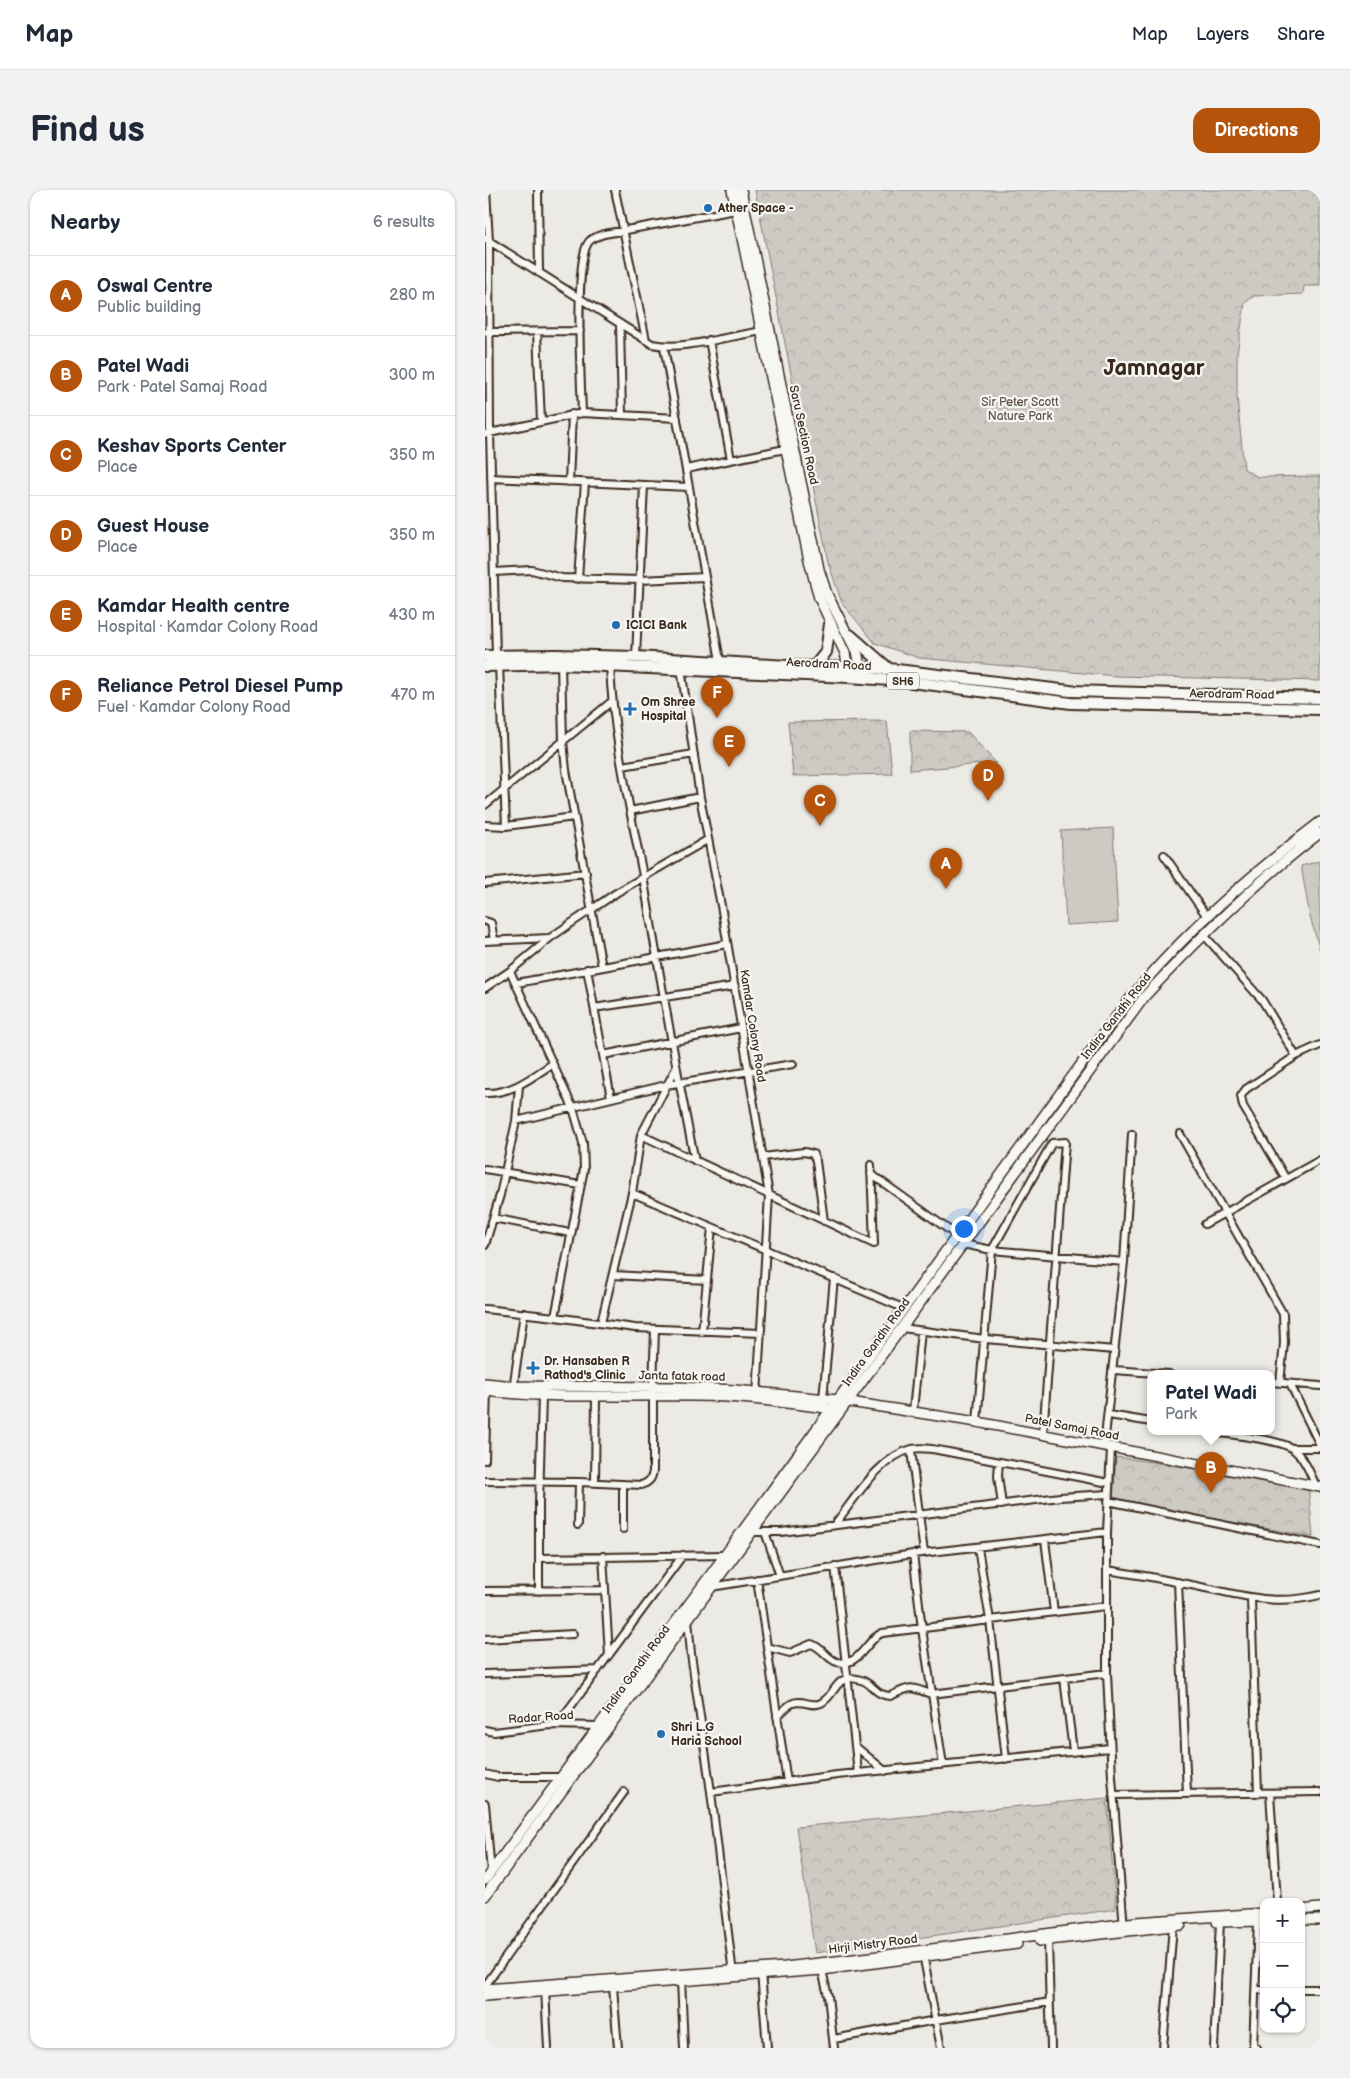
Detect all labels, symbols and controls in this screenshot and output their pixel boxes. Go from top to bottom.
text: Map [25,20,73,49]
text: Map [1132,24,1168,45]
text: Layers [1196,24,1249,45]
text: Share [1277,24,1325,45]
button: Directions [1193,108,1320,153]
text: Find us [30,109,145,152]
place label: Ather Space - [717,201,794,216]
marker: Ather Space - [702,202,714,214]
text: Nearby [50,210,120,235]
text: 6 results [373,213,435,232]
text: Oswal Centre [97,275,213,298]
text: A [61,286,71,305]
text: 280 m [389,286,435,305]
text: Public building [97,298,201,317]
text: Patel Wadi [97,355,189,378]
district label: Jamnagar [1103,355,1205,382]
text: B [60,366,72,385]
text: 300 m [389,366,435,385]
text: Park · Patel Samaj Road [97,378,267,397]
street label: Saru Section Road [786,384,821,486]
park label: Sir Peter Scott Nature Park [981,395,1059,424]
text: Keshav Sports Center [97,435,286,458]
text: C [60,446,72,465]
text: 350 m [389,446,435,465]
text: Place [97,458,138,477]
text: Guest House [97,515,209,538]
text: D [60,526,72,545]
text: 350 m [389,526,435,545]
text: Place [97,538,138,557]
text: Kamdar Health centre [97,595,290,618]
text: E [61,606,71,625]
text: 430 m [388,606,435,625]
text: Hospital · Kamdar Colony Road [97,618,318,637]
place label: ICICI Bank [626,618,688,633]
marker: ICICI Bank [610,619,622,631]
street label: Aerodram Road [786,655,872,674]
road number: SH6 [887,672,919,690]
text: Reliance Petrol Diesel Pump [97,675,343,698]
pin: F [701,677,733,718]
text: F [61,686,71,705]
text: 470 m [390,686,435,705]
street label: Aerodram Road [1189,686,1275,703]
place label: Om Shree Hospital [641,695,695,724]
text: Fuel · Kamdar Colony Road [97,698,291,717]
marker: Om Shree Hospital [623,702,637,716]
pin: E [713,726,745,767]
pin: D [972,760,1004,801]
pin: C [804,785,836,826]
pin: A [930,848,962,889]
street label: Kamdar Colony Road [736,969,769,1084]
street label: Indira Gandhi Road [1078,970,1155,1062]
your location [951,1216,977,1242]
street label: Indira Gandhi Road [839,1295,914,1389]
place label: Dr. Hansaben R Rathod's Clinic [544,1354,630,1383]
marker: Dr. Hansaben R Rathod's Clinic [526,1361,540,1375]
street label: Janta fatak road [638,1368,726,1385]
popup [1147,1370,1275,1435]
text: Patel Wadi [1165,1382,1257,1405]
text: Park [1165,1405,1197,1424]
street label: Patel Samaj Road [1023,1411,1121,1444]
pin: B [1195,1452,1227,1493]
street label: Indira Gandhi Road [599,1622,674,1716]
street label: Radar Road [508,1708,574,1727]
place label: Shri L.G Haria School [671,1720,742,1749]
marker: Shri L.G Haria School [655,1728,667,1740]
map controls [1260,1898,1305,2033]
button: + [1260,1898,1305,1943]
street label: Hirji Mistry Road [828,1932,918,1957]
button: − [1260,1943,1305,1988]
button: locate [1260,1988,1305,2033]

